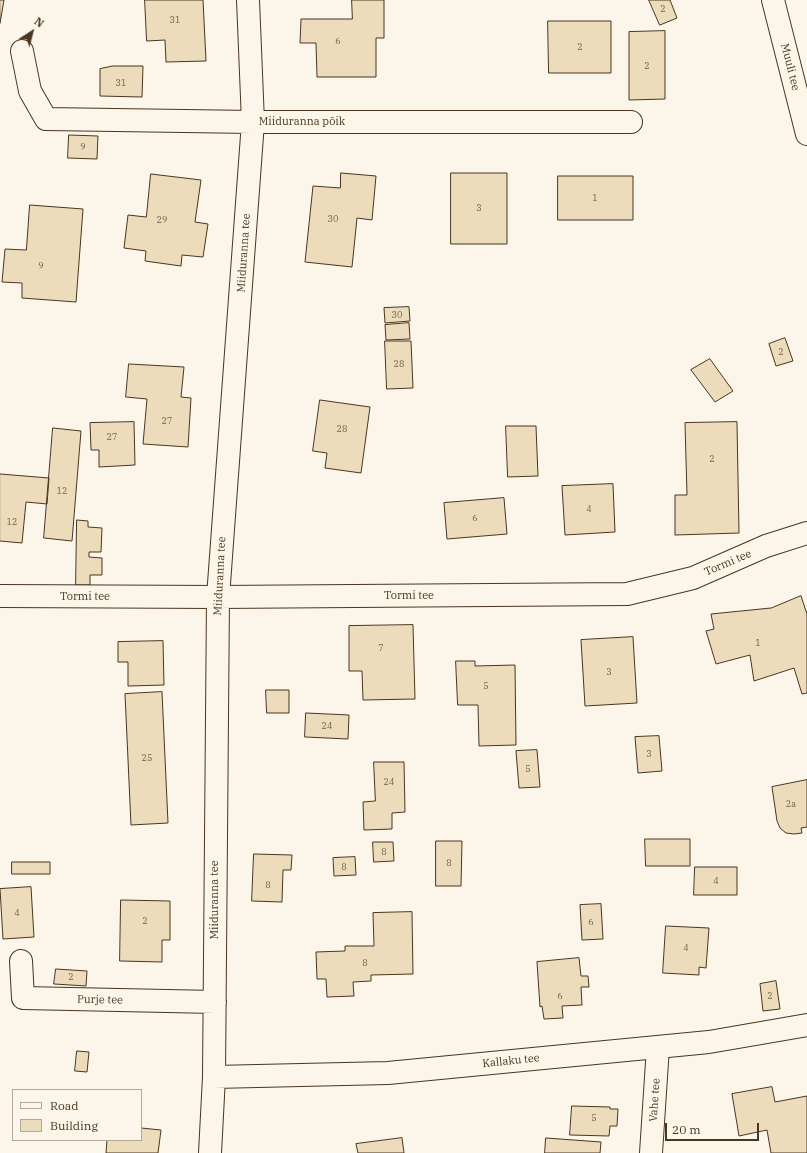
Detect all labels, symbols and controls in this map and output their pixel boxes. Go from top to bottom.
house number: 2 [660,4,666,14]
north arrow [12,12,52,52]
text: N [31,14,47,31]
house number: 31 [170,15,180,25]
house number: 6 [335,36,341,46]
house number: 2 [577,42,583,52]
street label: Muuli tee [778,42,802,92]
house number: 2 [644,61,650,71]
house number: 31 [116,78,126,88]
street label: Miiduranna põik [259,115,345,129]
house number: 9 [80,142,86,152]
house number: 1 [592,193,598,203]
house number: 3 [476,203,482,213]
street label: Miiduranna tee [235,213,253,293]
house number: 30 [328,214,338,224]
house number: 29 [157,215,167,225]
house number: 9 [38,261,44,271]
house number: 30 [392,310,402,320]
house number: 2 [778,347,784,357]
house number: 28 [394,359,404,369]
house number: 27 [162,416,172,426]
house number: 28 [337,424,347,434]
house number: 27 [107,432,117,442]
house number: 2 [709,454,715,464]
house number: 12 [57,486,67,496]
house number: 4 [586,504,592,514]
house number: 6 [472,513,478,523]
house number: 12 [7,517,17,527]
street label: Miiduranna tee [211,536,229,616]
street label: Tormi tee [702,547,754,579]
street label: Tormi tee [384,589,434,603]
street label: Tormi tee [60,590,110,604]
house number: 1 [755,638,761,648]
house number: 7 [378,643,384,653]
house number: 3 [606,667,612,677]
house number: 5 [483,681,489,691]
house number: 24 [322,721,332,731]
house number: 3 [646,749,652,759]
house number: 25 [142,753,152,763]
house number: 5 [525,764,531,774]
house number: 24 [384,777,394,787]
house number: 2a [786,799,796,809]
house number: 8 [381,847,387,857]
house number: 8 [446,858,452,868]
street label: Miiduranna tee [208,860,222,940]
house number: 8 [341,862,347,872]
house number: 4 [713,876,719,886]
house number: 8 [265,880,271,890]
house number: 4 [14,908,20,918]
house number: 2 [142,916,148,926]
house number: 6 [588,917,594,927]
house number: 4 [683,943,689,953]
house number: 8 [362,958,368,968]
house number: 2 [68,972,74,982]
house number: 6 [557,991,563,1001]
house number: 2 [767,991,773,1001]
street label: Purje tee [77,993,123,1007]
street label: Kallaku tee [482,1051,540,1071]
street label: Vahe tee [647,1078,663,1122]
legend [12,1089,142,1141]
text: Road [50,1098,79,1113]
house number: 5 [591,1113,597,1123]
scale bar [667,1115,761,1141]
text: Building [50,1118,98,1133]
text: 20 m [672,1122,701,1137]

